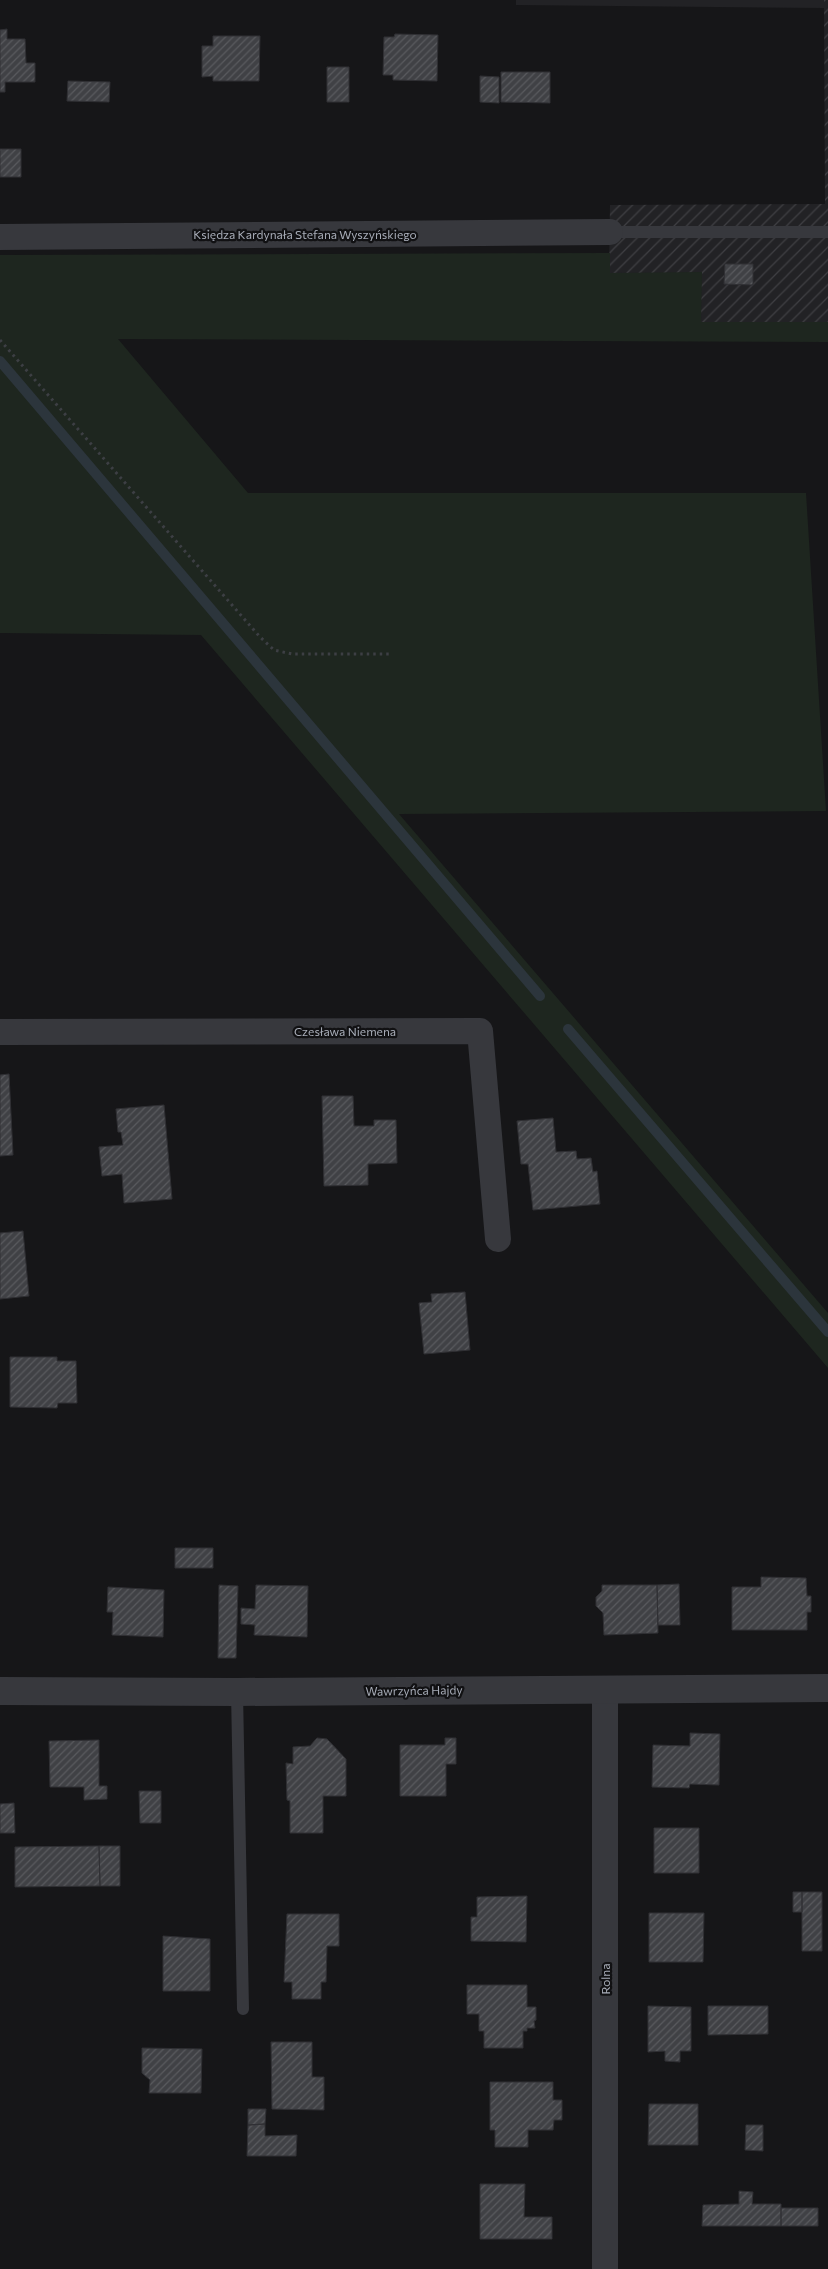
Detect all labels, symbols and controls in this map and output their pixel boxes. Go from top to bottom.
street label: Księdza Kardynała Stefana Wyszyńskiego [193,227,417,241]
street label: Czesława Niemena [294,1024,396,1038]
street label: Wawrzyńca Hajdy [365,1682,463,1698]
street label: Rolna [598,1963,612,1995]

